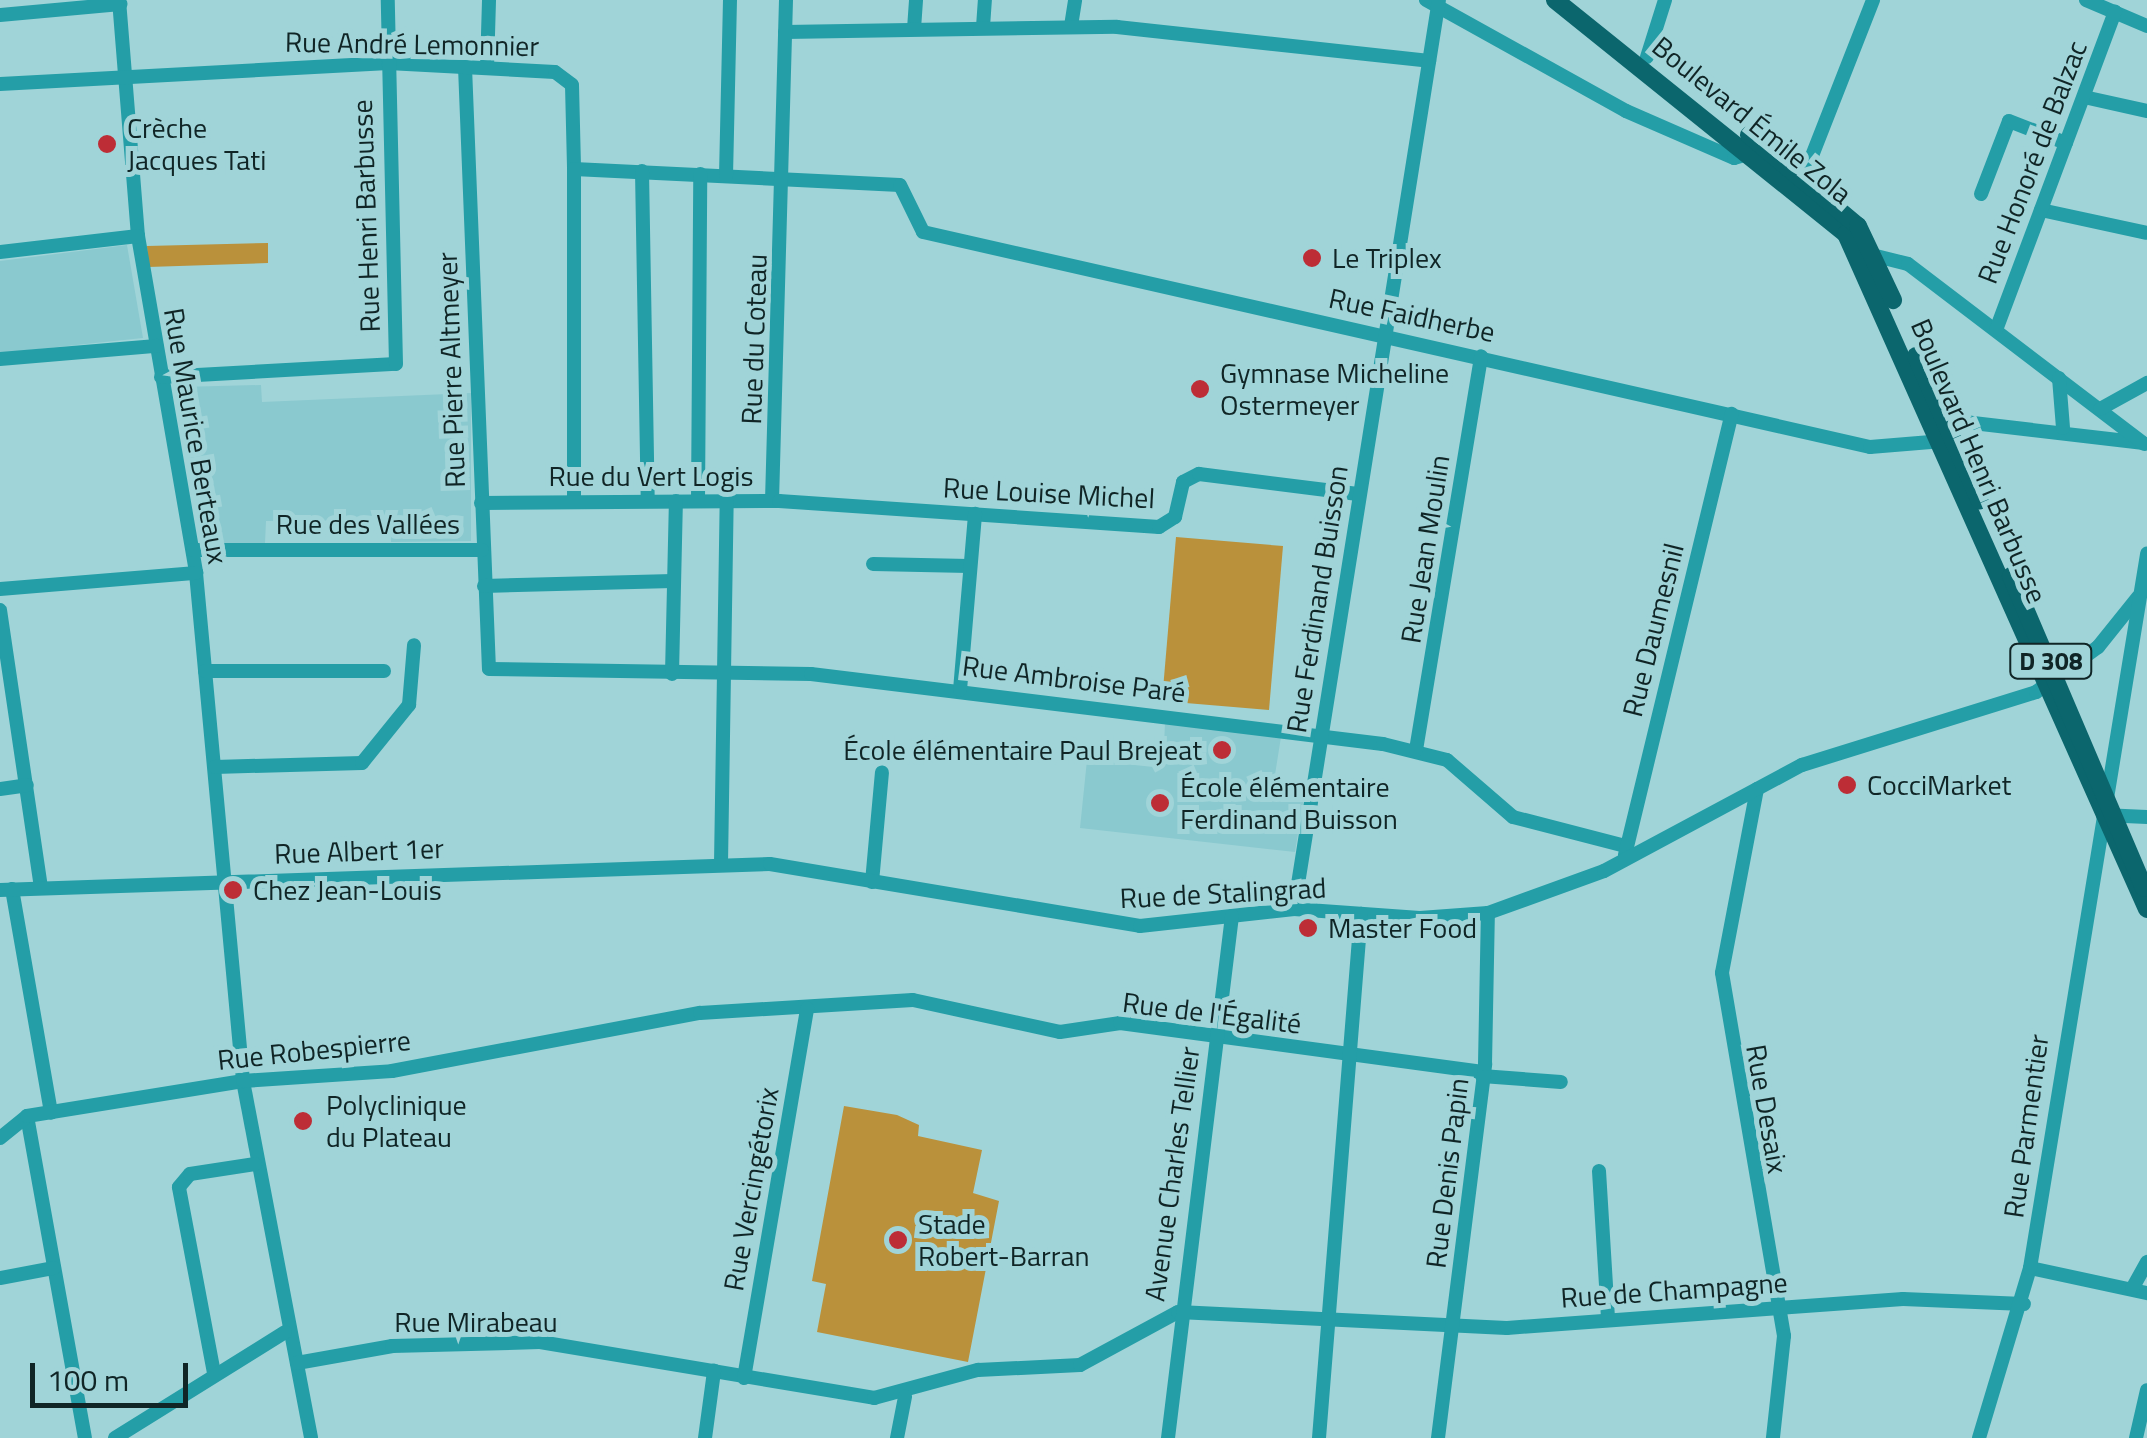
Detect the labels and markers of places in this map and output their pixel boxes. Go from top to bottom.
place label: Crèche Jacques Tati [127,111,266,177]
marker: Crèche Jacques Tati [96,133,118,155]
place label: Le Triplex [1332,241,1442,275]
marker: Le Triplex [1301,247,1323,269]
place label: Gymnase Micheline Ostermeyer [1220,356,1449,422]
marker: Gymnase Micheline Ostermeyer [1189,378,1211,400]
place label: École élémentaire Paul Brejeat [843,733,1202,767]
marker: École élémentaire Paul Brejeat [1211,739,1233,761]
place label: CocciMarket [1867,768,2011,802]
place label: École élémentaire Ferdinand Buisson [1180,770,1398,836]
marker: CocciMarket [1836,774,1858,796]
marker: École élémentaire Ferdinand Buisson [1149,792,1171,814]
place label: Chez Jean-Louis [253,873,442,907]
marker: Chez Jean-Louis [222,879,244,901]
place label: Master Food [1328,911,1477,945]
marker: Master Food [1297,917,1319,939]
place label: Polyclinique du Plateau [326,1088,467,1154]
marker: Polyclinique du Plateau [290,1108,316,1134]
place label: Stade Robert-Barran [918,1207,1089,1273]
marker: Stade Robert-Barran [887,1229,909,1251]

